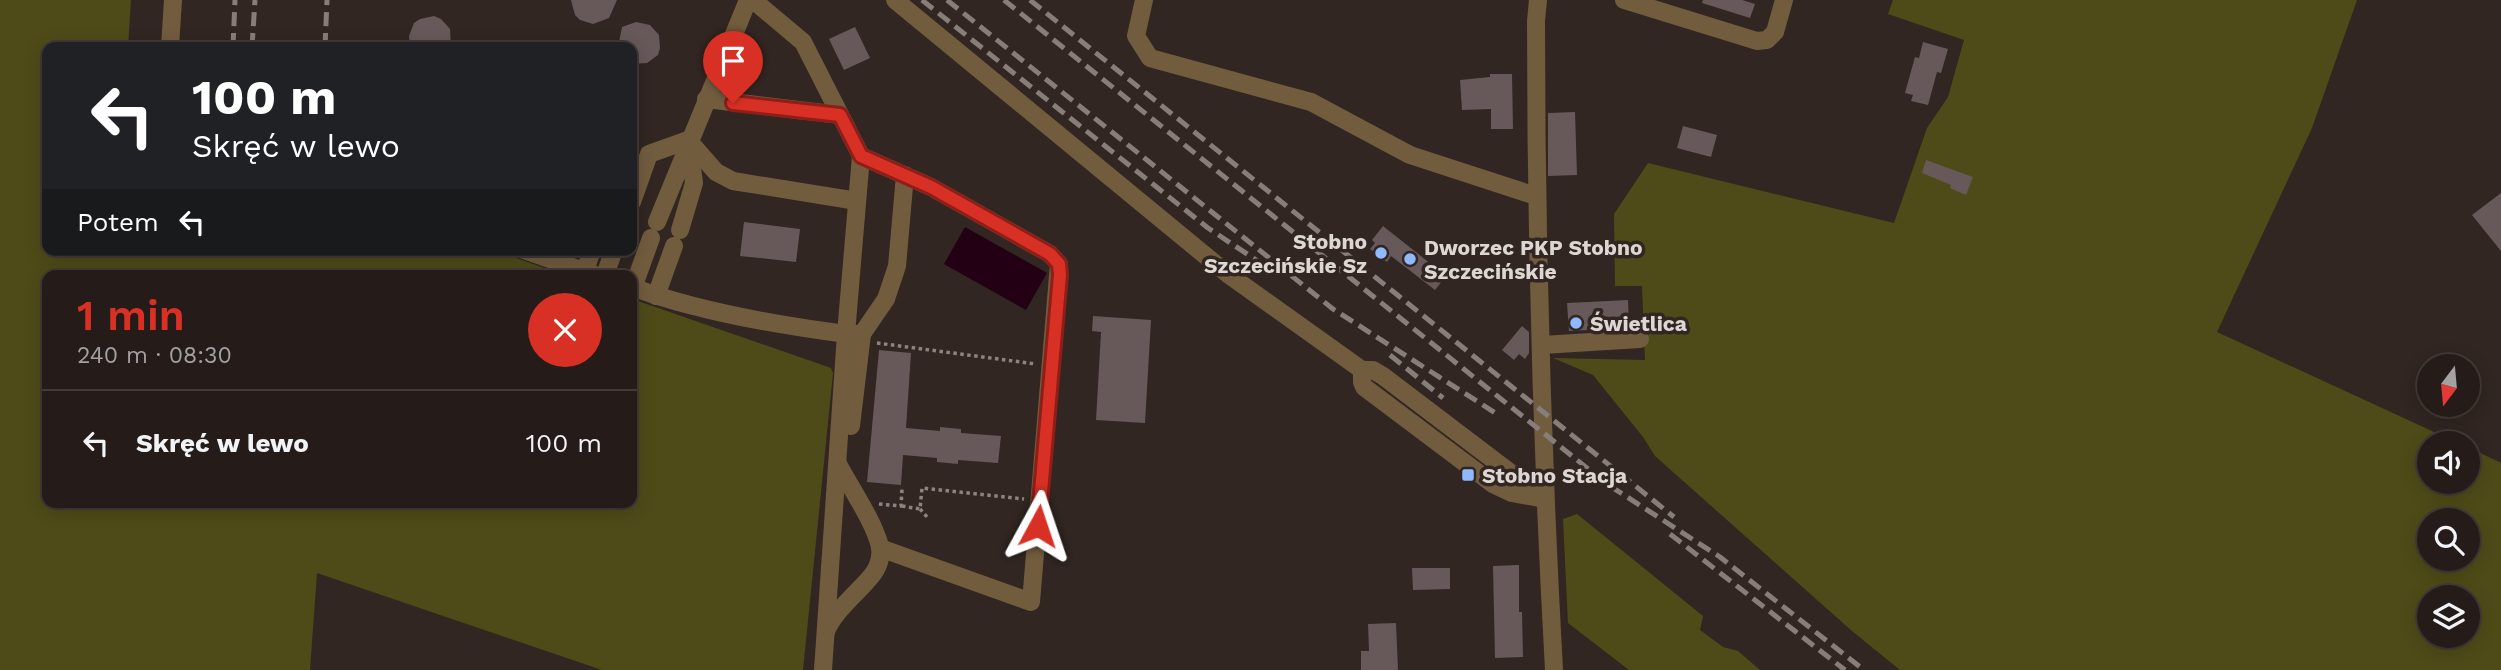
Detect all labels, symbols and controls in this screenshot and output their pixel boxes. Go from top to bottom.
pin [703,31,763,103]
icon: arrive [714,42,752,80]
text: 100 m [192,68,336,126]
icon: left [77,70,168,161]
text: Skręć w lewo [192,127,400,165]
icon: left [173,203,211,241]
text: Potem [77,207,159,237]
place label: Stobno Szczecińskie Sz [1204,229,1367,278]
place label: Dworzec PKP Stobno Szczecińskie [1424,235,1643,284]
marker: Stobno Szczecińskie Sz [1373,245,1389,261]
marker: Dworzec PKP Stobno Szczecińskie [1402,251,1418,267]
text: 1 min [77,291,185,340]
button: close [528,293,602,367]
place label: Świetlica [1590,311,1688,336]
marker: Świetlica [1568,315,1584,331]
text: 240 m · 08:30 [77,342,232,369]
north arrow [2417,354,2480,416]
map controls [2417,354,2480,648]
icon: left [77,424,115,462]
text: Skręć w lewo [136,428,309,458]
text: 100 m [526,428,602,458]
button: sound [2417,431,2480,494]
place label: Stobno Stacja [1482,463,1628,488]
marker: Stobno Stacja [1460,467,1476,483]
position arrow [1001,489,1075,563]
button: search [2417,508,2480,571]
button: layers [2417,585,2480,648]

